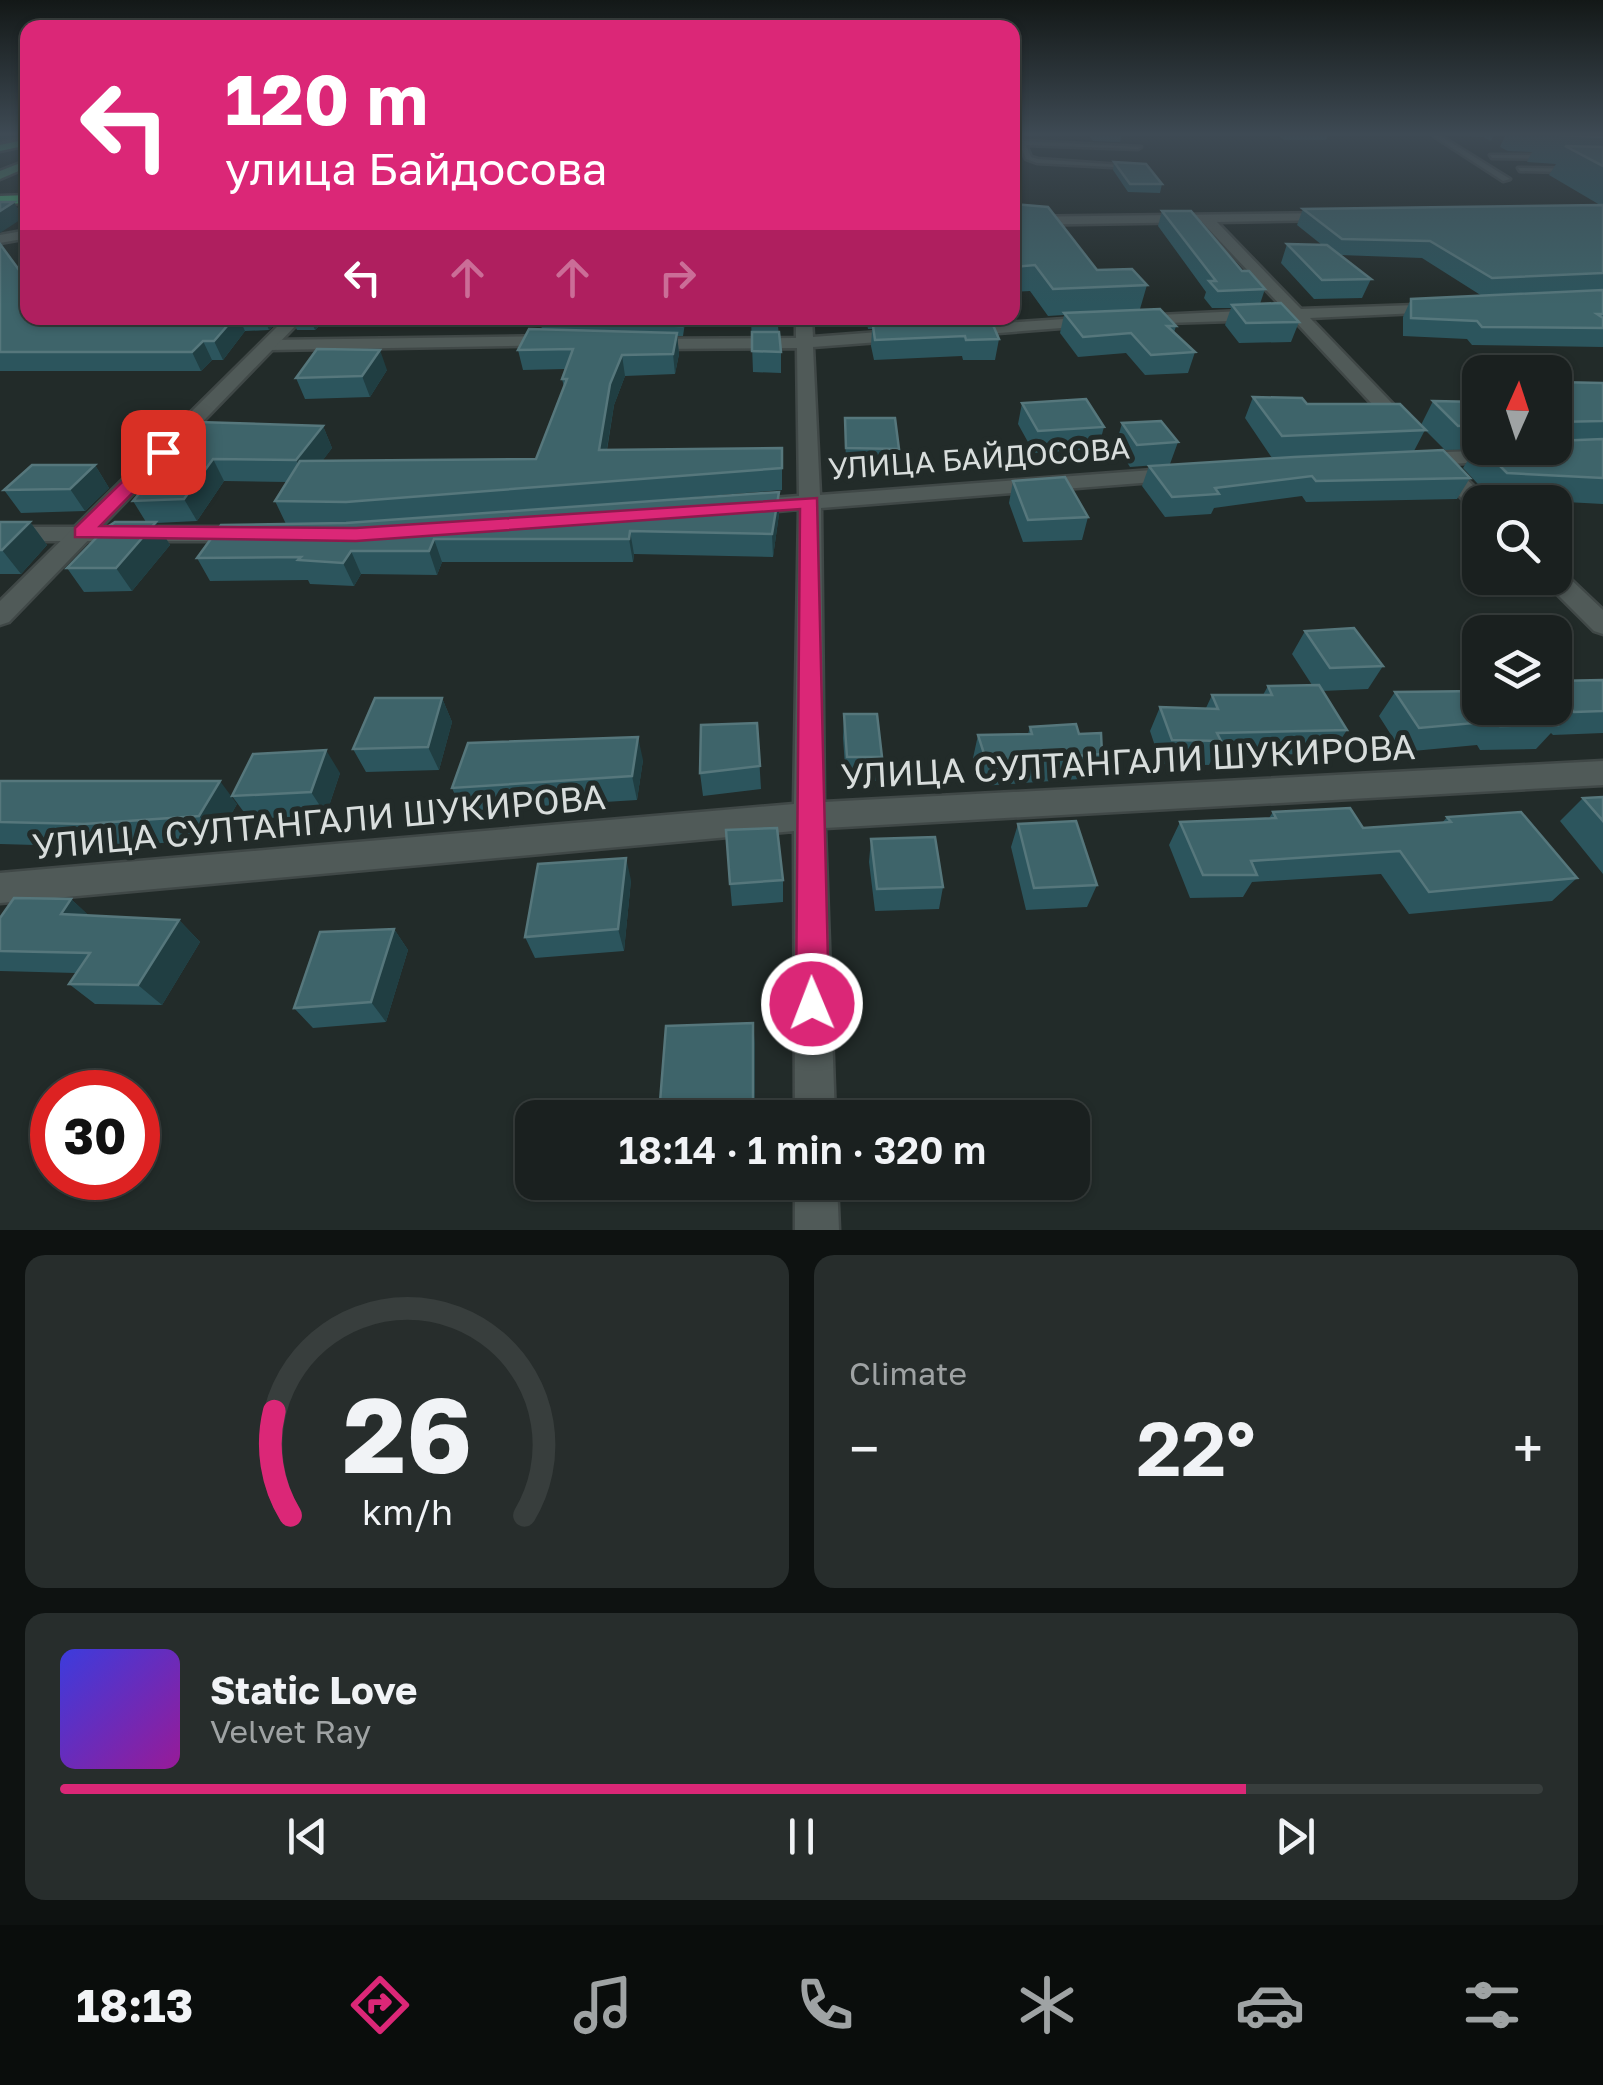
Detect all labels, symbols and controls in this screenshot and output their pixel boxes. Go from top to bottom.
text: 120 m [225,56,428,140]
icon: left [60,60,190,190]
text: улица Байдосова [225,141,608,195]
icon: left [335,250,390,305]
icon: ahead [440,250,495,305]
icon: ahead [545,250,600,305]
icon: right [650,250,705,305]
north arrow [1462,355,1572,465]
map controls [1462,355,1572,725]
pin [121,410,206,495]
icon: arrive [136,425,191,480]
street label: УЛИЦА БАЙДОСОВА [827,430,1131,487]
button: search [1462,485,1572,595]
button: layers [1462,615,1572,725]
street label: УЛИЦА СУЛТАНГАЛИ ШУКИРОВА [840,725,1416,797]
street label: УЛИЦА СУЛТАНГАЛИ ШУКИРОВА [31,775,607,867]
position arrow [760,952,864,1056]
speed limit sign: 30 [30,1070,160,1200]
text: 18:14 · 1 min · 320 m [619,1127,986,1172]
text: Climate [849,1354,967,1392]
text: 26 [342,1371,472,1496]
text: 22° [1136,1402,1256,1493]
text: − [849,1415,879,1481]
text: + [1513,1415,1543,1481]
text: km/h [362,1490,452,1533]
text: Static Love [210,1667,417,1712]
text: Velvet Ray [210,1712,371,1750]
icon: previous [280,1809,335,1864]
icon: pause [774,1809,829,1864]
icon: next [1268,1809,1323,1864]
icon: directions [345,1970,415,2040]
icon: music [568,1970,638,2040]
icon: phone [790,1970,860,2040]
icon: climate [1012,1970,1082,2040]
icon: car [1235,1970,1305,2040]
icon: filters [1457,1970,1527,2040]
text: 18:13 [76,1978,193,2032]

